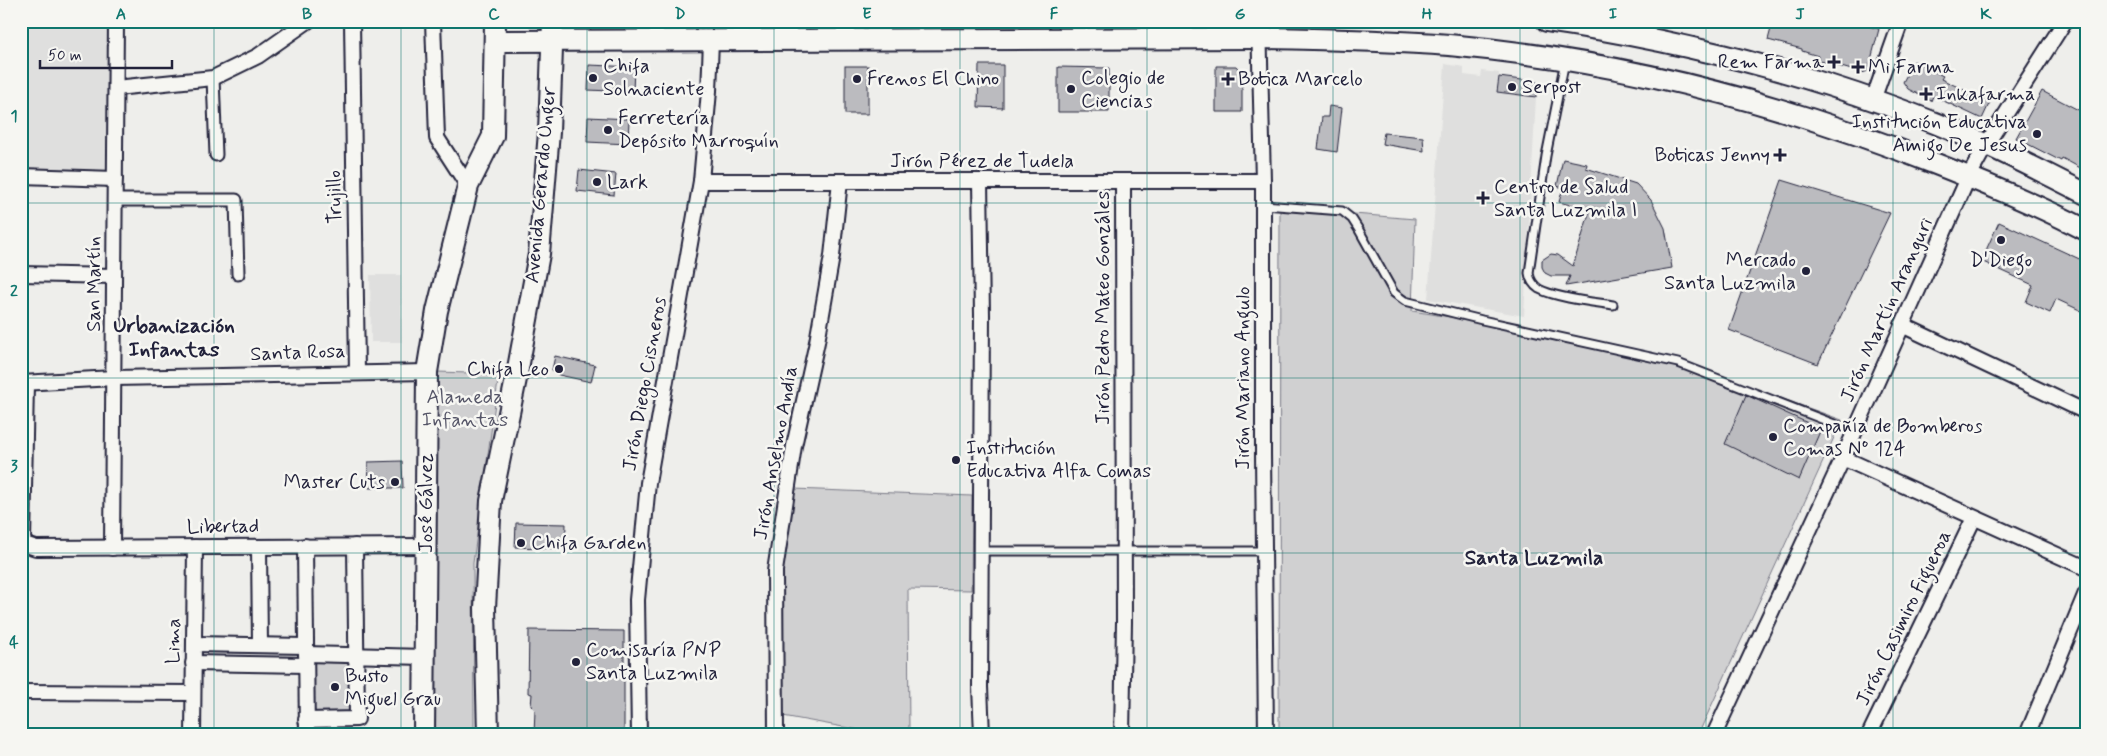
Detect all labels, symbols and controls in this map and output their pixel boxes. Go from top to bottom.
text: A [116,4,126,25]
text: B [302,4,312,25]
text: C [488,4,500,25]
text: D [674,4,686,25]
text: E [862,4,872,25]
text: F [1050,4,1059,25]
text: G [1235,4,1246,25]
text: H [1422,4,1433,25]
text: I [1609,4,1618,25]
text: J [1795,4,1805,25]
text: K [1980,4,1992,25]
scale bar [40,38,172,70]
text: 50 m [48,46,82,66]
place label: Rem Farma [1718,49,1825,76]
place label: Chifa Solnaciente [603,53,704,103]
place label: Mi Farma [1868,54,1955,81]
marker: Rem Farma [1828,56,1840,68]
marker: Mi Farma [1852,61,1864,73]
place label: Colegio de Ciencias [1081,65,1165,115]
place label: Frenos El Chino [867,66,999,93]
place label: Botica Marcelo [1238,66,1363,93]
marker: Chifa Solnaciente [587,72,599,84]
marker: Frenos El Chino [851,73,863,85]
marker: Botica Marcelo [1222,73,1234,85]
place label: Serpost [1522,74,1581,101]
marker: Serpost [1506,81,1518,93]
place label: Inkafarma [1936,81,2035,108]
marker: Colegio de Ciencias [1065,83,1077,95]
street label: Avenida Gerardo Unger [519,85,565,285]
marker: Inkafarma [1920,88,1932,100]
place label: Ferretería Depósito Marroquín [618,105,779,155]
text: 1 [10,106,18,127]
place label: Institución Educativa Amigo De Jesus [1851,109,2027,161]
marker: Ferretería Depósito Marroquín [602,124,614,136]
marker: Institución Educativa Amigo De Jesus [2031,128,2043,140]
place label: Boticas Jenny [1654,142,1770,169]
street label: Jirón Pérez de Tudela [890,148,1074,175]
marker: Boticas Jenny [1774,149,1786,161]
place label: Lark [607,169,648,196]
street label: Trujillo [321,170,349,224]
place label: Centro de Salud Santa Luzmila I [1494,174,1637,224]
marker: Lark [591,176,603,188]
street label: Jirón Pedro Mateo Gonzáles [1090,191,1117,425]
marker: Centro de Salud Santa Luzmila I [1476,191,1490,205]
street label: Jirón Martín Aranguri [1834,213,1940,407]
marker: D'Diego [1995,234,2007,246]
street label: San Martín [81,236,108,332]
place label: Mercado Santa Luzmila [1664,247,1796,297]
place label: D'Diego [1970,247,2032,276]
marker: Mercado Santa Luzmila [1800,265,1812,277]
text: 2 [10,281,18,302]
street label: Jirón Mariano Angulo [1230,286,1259,470]
street label: Jirón Diego Cisneros [616,295,675,473]
district label: Urbanización Infantas [113,312,235,364]
street label: Santa Rosa [250,338,346,368]
place label: Chifa Leo [467,356,549,383]
marker: Chifa Leo [553,363,565,375]
street label: Jirón Anselmo Andía [747,364,805,542]
park label: Alameda Infantas [422,384,508,434]
place label: Compañía de Bomberos Comas Nº 124 [1783,413,1983,463]
marker: Compañía de Bomberos Comas Nº 124 [1767,431,1779,443]
place label: Institución Educativa Alfa Comas [966,435,1151,485]
street label: José Gálvez [413,453,440,553]
marker: Institución Educativa Alfa Comas [950,454,962,466]
text: 3 [10,456,18,477]
place label: Master Cuts [283,469,385,496]
marker: Master Cuts [389,476,401,488]
street label: Libertad [187,513,259,541]
street label: Jirón Casimiro Figueroa [1850,526,1960,711]
place label: Chifa Garden [531,530,647,557]
marker: Chifa Garden [515,537,527,549]
district label: Santa Luzmila [1465,544,1603,572]
street label: Lima [160,618,188,664]
text: 4 [9,632,19,653]
place label: Comisaría PNP Santa Luzmila [586,637,721,687]
marker: Comisaría PNP Santa Luzmila [570,656,582,668]
place label: Busto Miguel Grau [345,663,441,715]
marker: Busto Miguel Grau [329,681,341,693]

